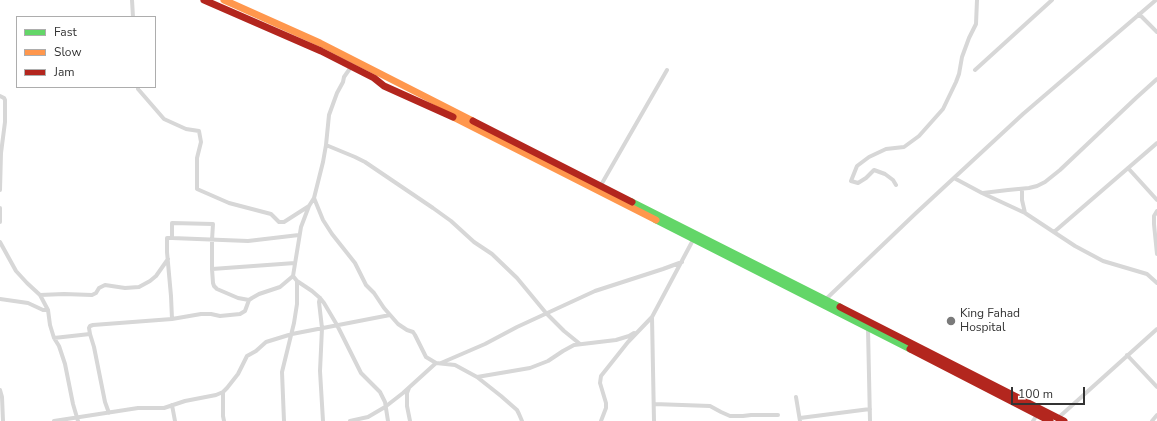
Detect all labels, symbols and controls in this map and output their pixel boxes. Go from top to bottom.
legend [16,16,156,88]
text: Fast [54,24,77,40]
text: Slow [54,44,82,60]
text: Jam [54,64,75,80]
place label: King Fahad Hospital [960,307,1020,335]
marker: King Fahad Hospital [945,315,957,327]
scale bar [1013,379,1087,405]
text: 100 m [1018,386,1053,402]

